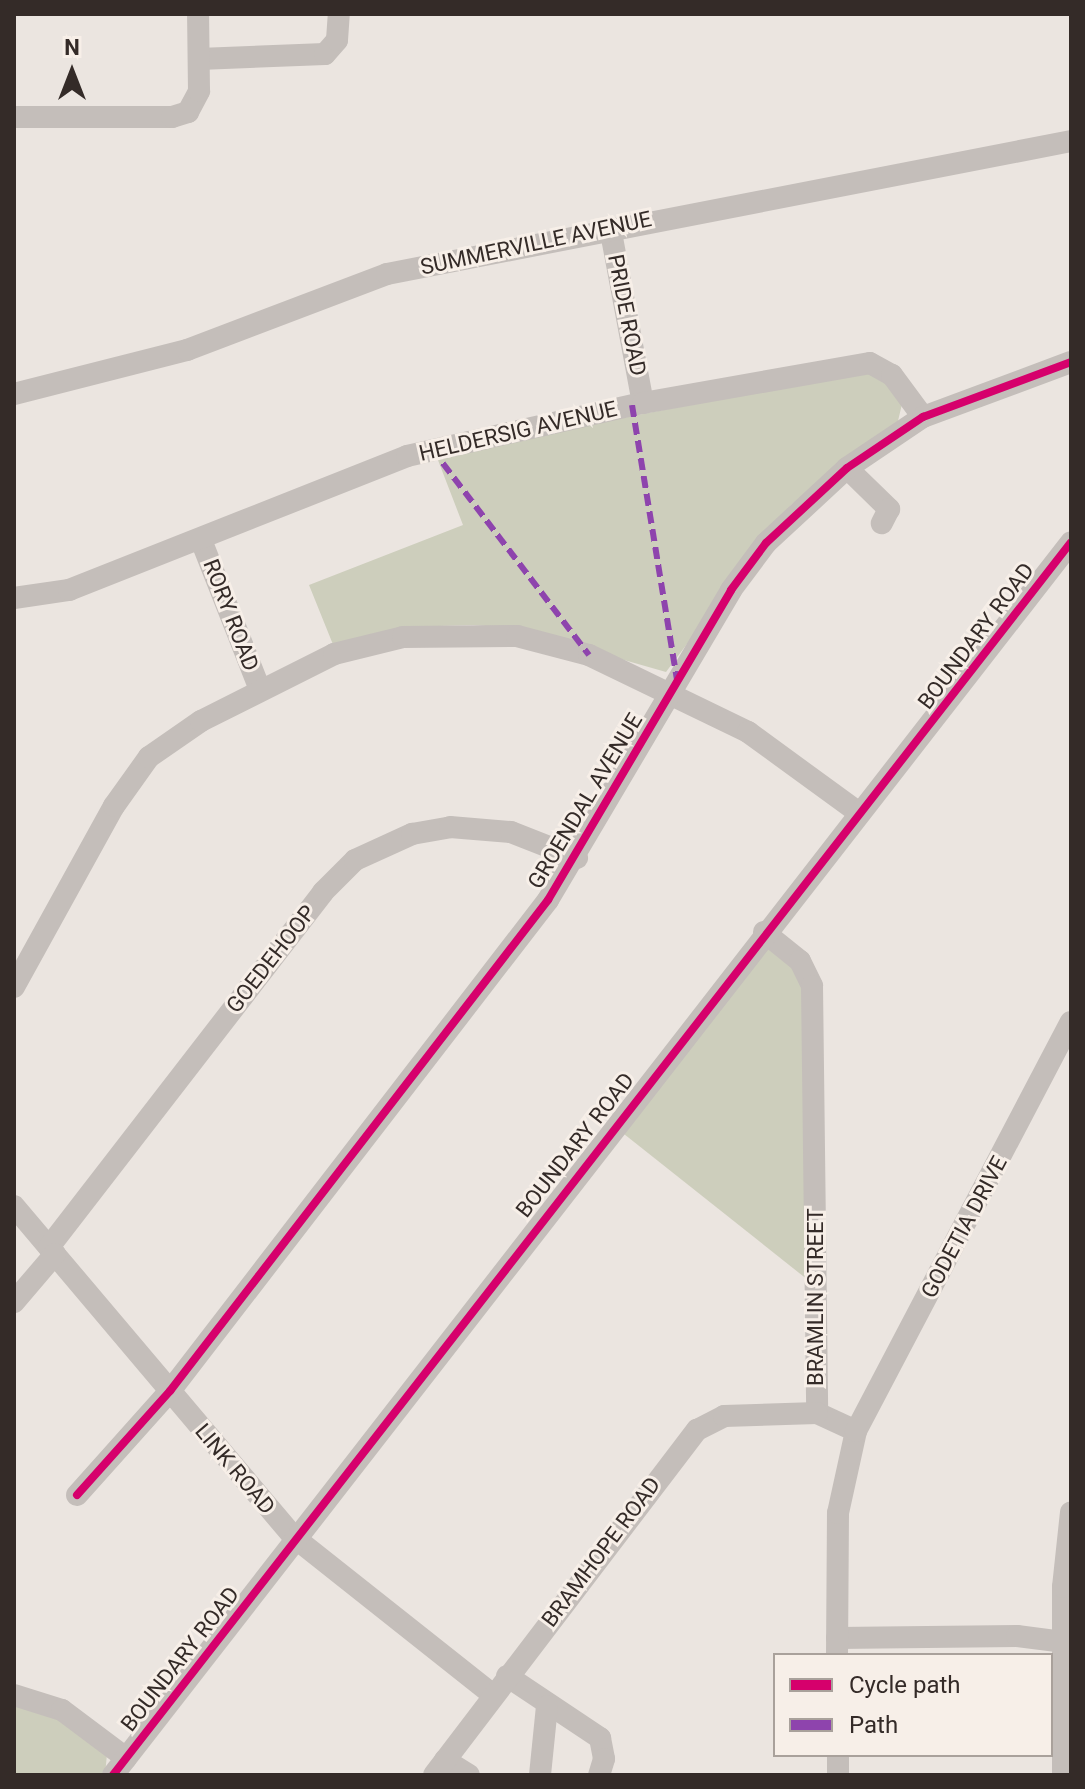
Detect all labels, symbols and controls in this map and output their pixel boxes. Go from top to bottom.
north arrow [32,32,112,112]
text: N [64,35,80,60]
street label: SUMMERVILLE AVENUE [418,206,654,280]
street label: PRIDE ROAD [602,252,652,378]
street label: HELDERSIG AVENUE [416,395,620,467]
street label: RORY ROAD [198,555,264,675]
street label: BOUNDARY ROAD [912,558,1040,714]
street label: GROENDAL AVENUE [522,708,648,894]
street label: GOEDEHOOP [221,900,321,1018]
street label: BOUNDARY ROAD [510,1067,640,1223]
street label: GODETIA DRIVE [916,1152,1012,1302]
street label: BRAMLIN STREET [803,1208,829,1386]
street label: LINK ROAD [190,1418,280,1520]
street label: BRAMHOPE ROAD [536,1472,666,1632]
street label: BOUNDARY ROAD [115,1581,245,1737]
legend [773,1653,1053,1757]
text: Cycle path [849,1671,961,1699]
text: Path [849,1711,898,1739]

